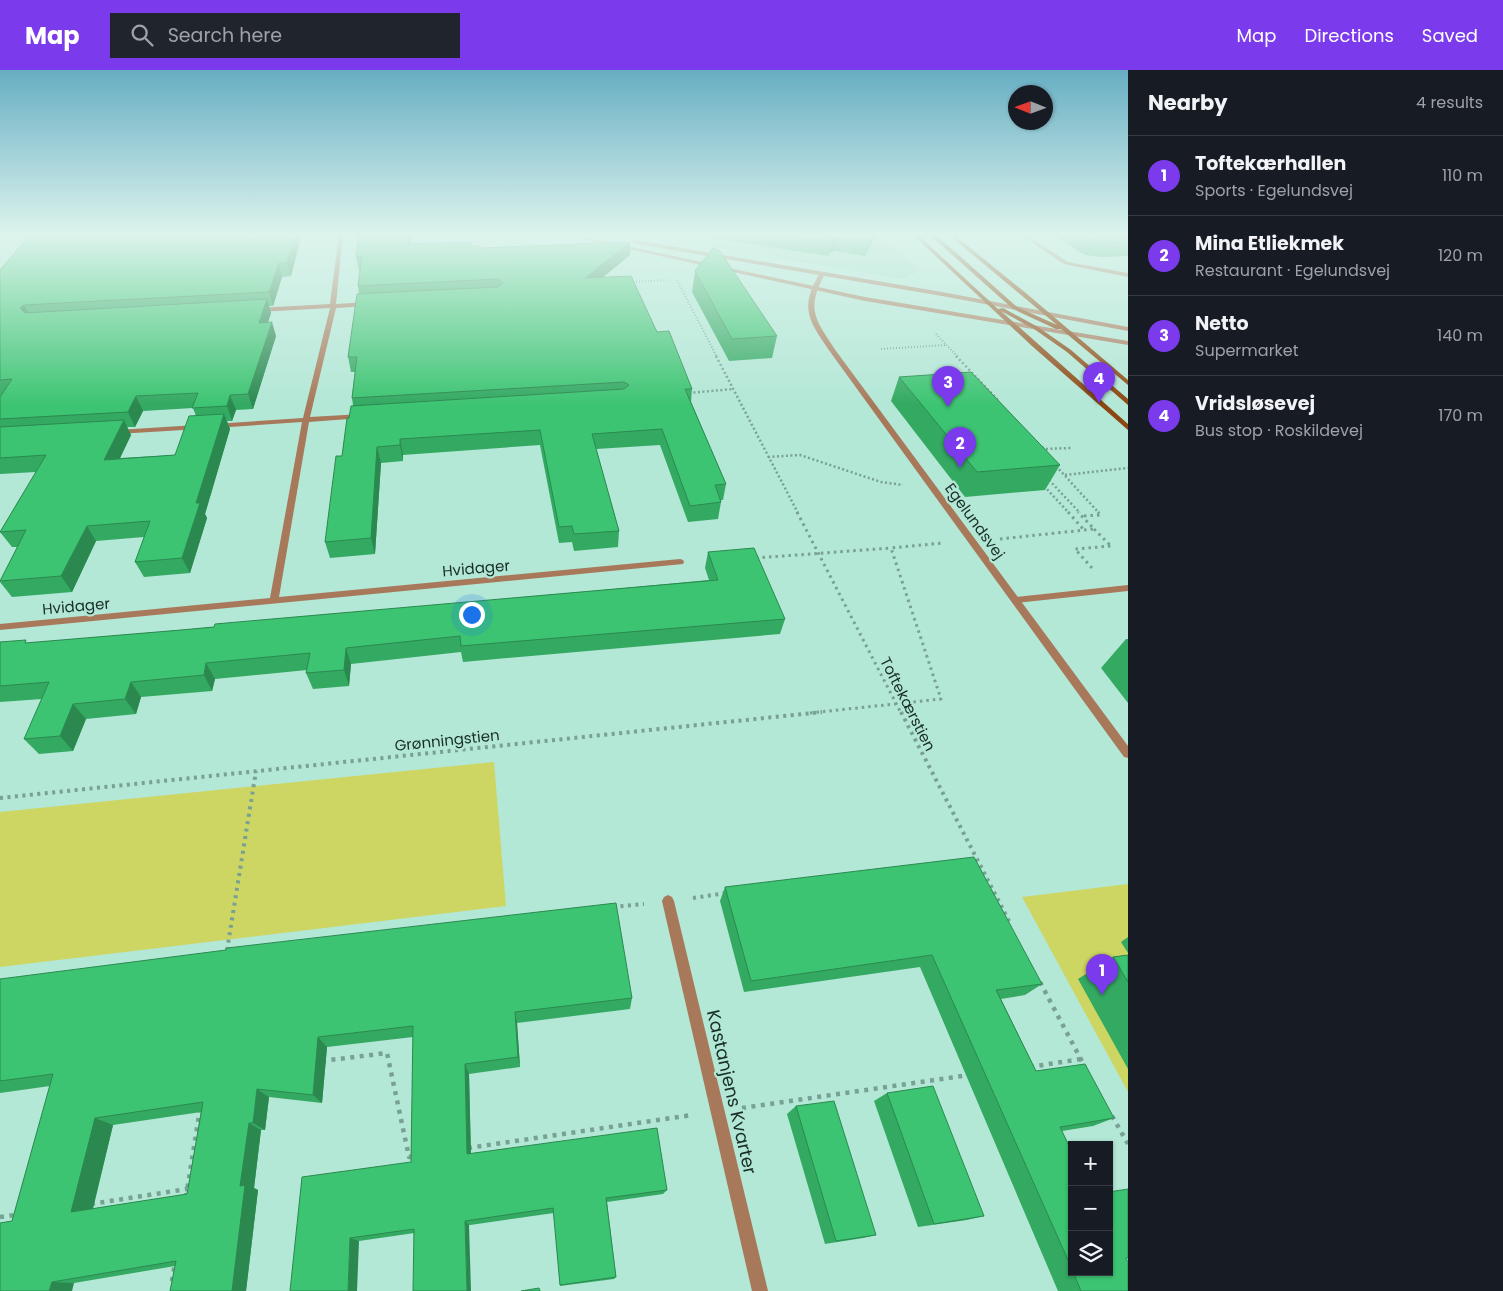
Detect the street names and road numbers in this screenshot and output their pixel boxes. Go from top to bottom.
street label: Egelundsvej [940,479,1010,563]
street label: Hvidager [441,555,511,581]
street label: Hvidager [41,593,111,619]
street label: Toftekærstien [875,653,941,755]
street label: Grønningstien [393,724,501,756]
street label: Kastanjens Kvarter [701,1007,763,1177]

